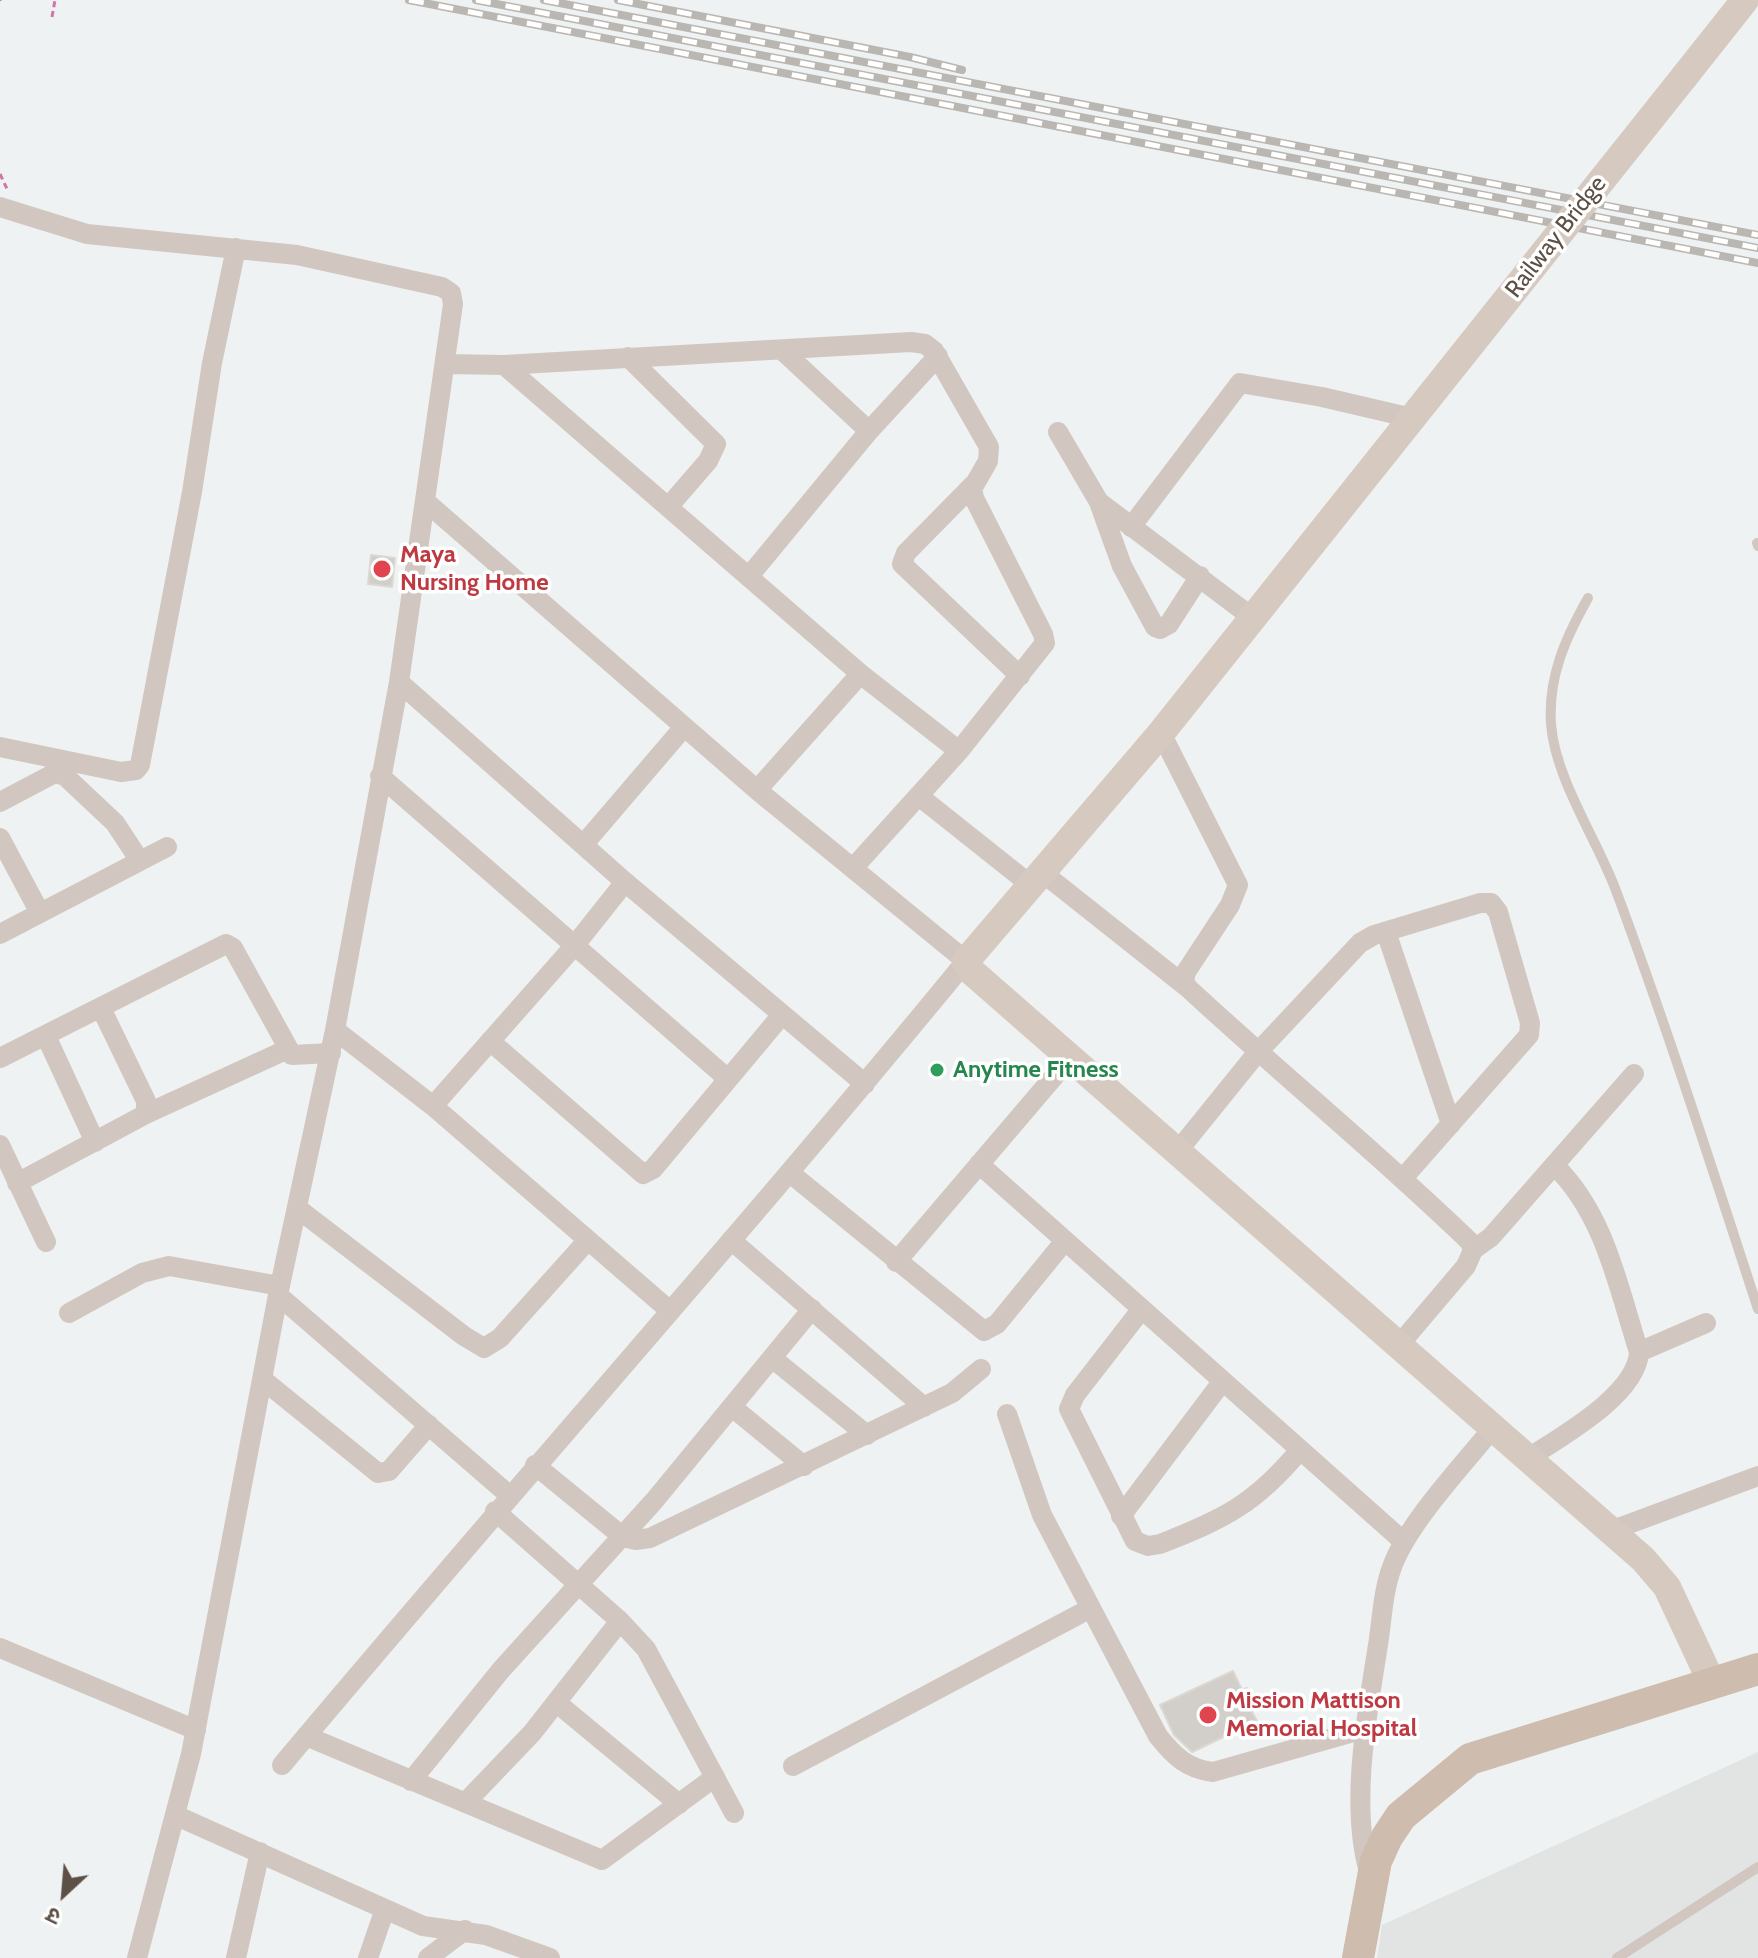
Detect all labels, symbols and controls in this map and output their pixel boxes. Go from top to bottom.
street label: Railway Bridge [1499,170,1613,304]
place label: Maya Nursing Home [400,541,549,597]
marker: Maya Nursing Home [371,558,393,580]
place label: Anytime Fitness [953,1056,1119,1084]
marker: Anytime Fitness [928,1061,946,1079]
place label: Mission Mattison Memorial Hospital [1226,1687,1417,1743]
marker: Mission Mattison Memorial Hospital [1197,1704,1219,1726]
north arrow [24,1854,104,1934]
text: उ [42,1901,65,1931]

